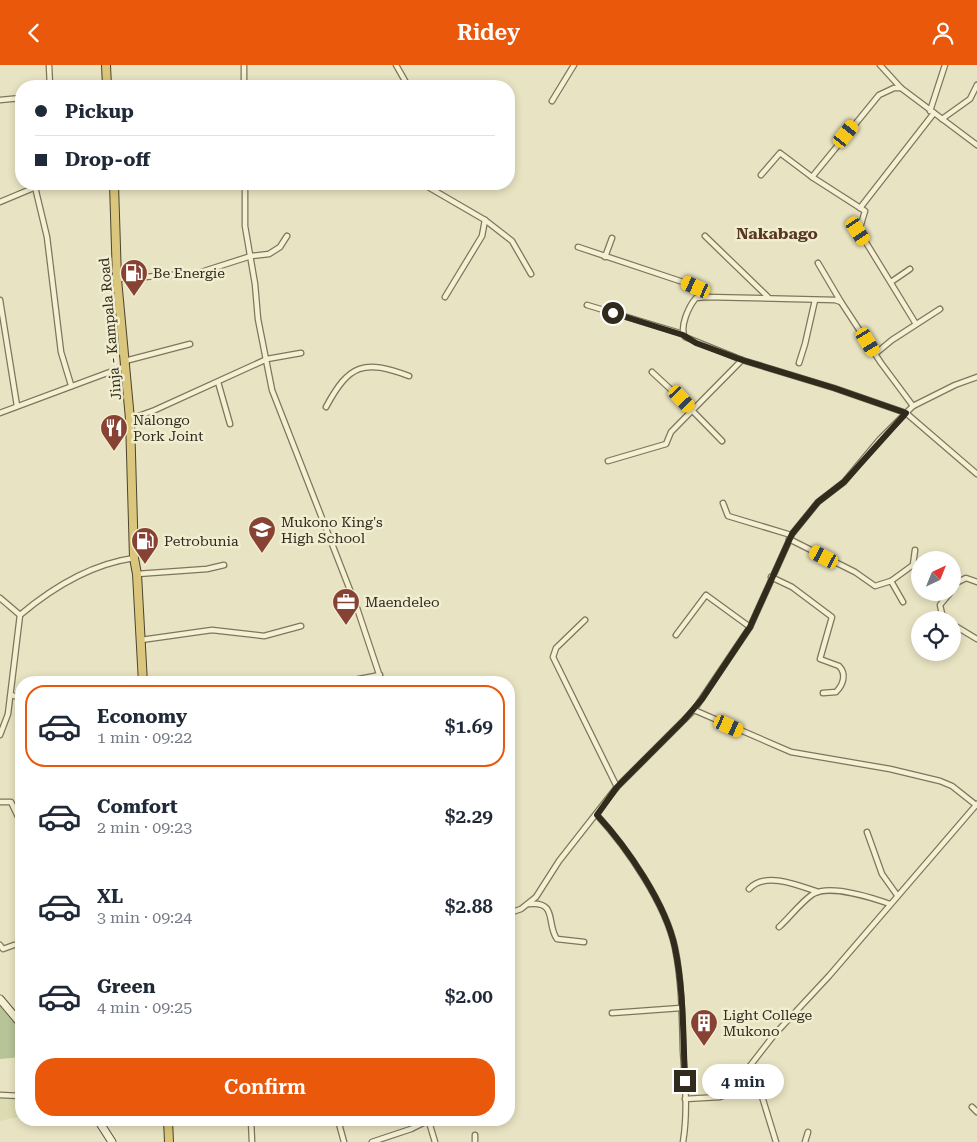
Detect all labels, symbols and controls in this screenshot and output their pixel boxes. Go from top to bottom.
icon: back [20,19,48,47]
icon: person [929,19,957,47]
text: Ridey [457,20,520,45]
text: Pickup [65,100,134,123]
car [830,118,861,150]
text: Drop-off [65,148,150,171]
car [843,214,872,248]
district label: Nakabago [736,224,818,243]
street label: Jinja - Kampala Road [96,257,124,401]
fuel station icon: Be Energie [119,258,149,297]
place label: Be Energie [153,265,225,281]
car [679,274,712,300]
route start [602,302,624,324]
car [853,325,882,359]
car [666,383,697,415]
place label: Nalongo Pork Joint [133,412,203,444]
restaurant icon: Nalongo Pork Joint [99,413,129,452]
place label: Mukono King's High School [281,514,383,546]
school or university icon: Mukono King's High School [247,515,277,554]
fuel station icon: Petrobunia [130,526,160,565]
place label: Petrobunia [164,533,239,549]
car [807,544,840,570]
north arrow [911,551,961,601]
map controls [911,551,961,661]
office icon: Maendeleo [331,587,361,626]
place label: Maendeleo [365,594,440,610]
button: locate [911,611,961,661]
icon: car [37,704,82,749]
text: Economy [97,705,187,728]
car [712,713,745,739]
text: $1.69 [445,715,493,738]
text: 1 min · 09:22 [97,728,192,747]
icon: car [37,794,82,839]
text: Comfort [97,795,178,818]
text: $2.29 [445,805,493,828]
text: 2 min · 09:23 [97,818,192,837]
icon: car [37,884,82,929]
text: XL [97,885,123,908]
text: $2.88 [445,895,493,918]
text: 3 min · 09:24 [97,908,192,927]
icon: car [37,974,82,1019]
text: Green [97,975,155,998]
text: $2.00 [445,985,493,1008]
text: 4 min · 09:25 [97,998,192,1017]
place label: Light College Mukono [723,1007,812,1039]
building icon: Light College Mukono [689,1008,719,1047]
button: Confirm [35,1058,495,1116]
callout: 4 min [702,1063,785,1099]
route end [674,1070,696,1092]
text: 4 min [721,1072,765,1091]

